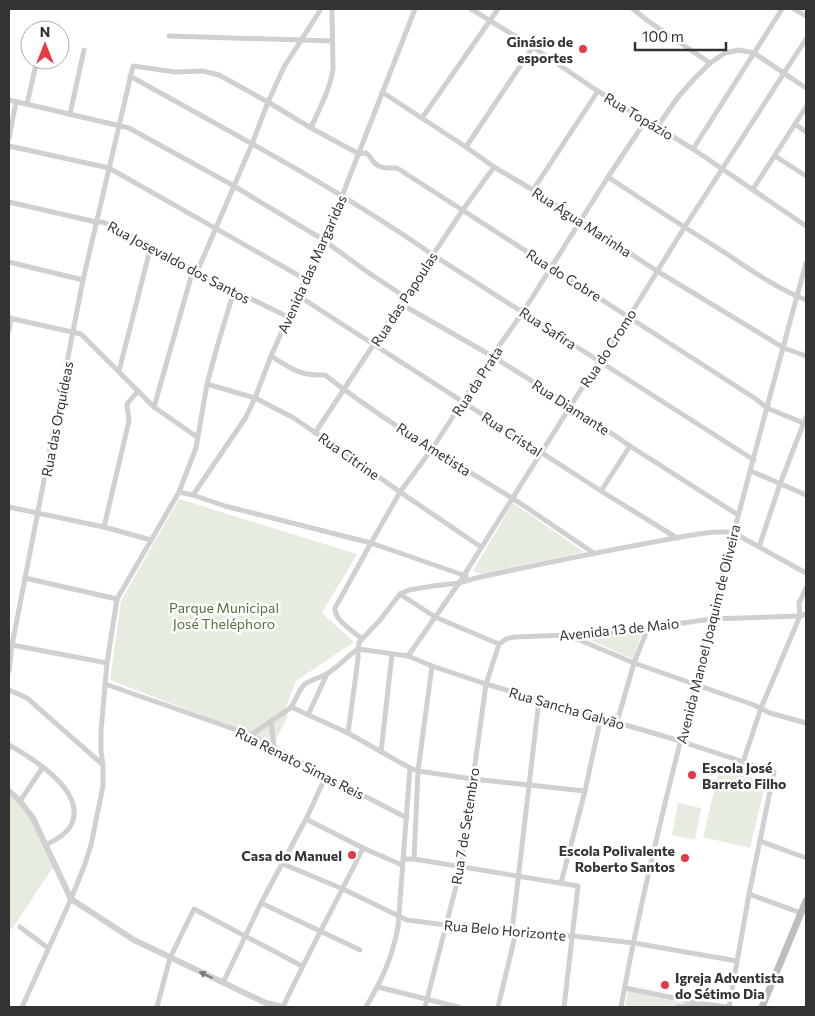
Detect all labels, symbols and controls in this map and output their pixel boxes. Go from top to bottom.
north arrow [20,20,70,70]
scale bar [635,20,726,52]
text: N [40,23,50,40]
text: 100 m [642,27,684,45]
place label: Ginásio de esportes [506,33,573,66]
marker: Ginásio de esportes [577,43,589,55]
street label: Rua Topázio [601,89,677,143]
street label: Rua Água Marinha [529,184,635,260]
street label: Avenida das Margaridas [274,192,350,336]
street label: Rua Josevaldo dos Santos [105,217,253,307]
street label: Rua do Cobre [523,245,605,305]
street label: Rua das Papoulas [367,248,441,350]
street label: Rua Safira [516,303,580,353]
street label: Rua do Cromo [576,306,640,390]
street label: Rua da Prata [448,343,506,419]
street label: Rua das Orquídeas [37,360,77,478]
street label: Rua Diamante [529,376,613,438]
street label: Rua Cristal [478,408,546,460]
street label: Rua Ametista [394,419,474,479]
street label: Rua Citrine [315,429,383,483]
street label: Avenida Manoel Joaquim de Oliveira [672,523,744,745]
park label: Parque Municipal José Theléphoro [169,599,279,632]
street label: Avenida 13 de Maio [558,614,680,644]
street label: Rua Sancha Galvão [507,683,627,733]
street label: Rua Renato Simas Reis [233,723,367,803]
place label: Escola José Barreto Filho [702,759,786,792]
street label: Rua 7 de Setembro [447,766,483,886]
marker: Escola José Barreto Filho [686,769,698,781]
place label: Escola Polivalente Roberto Santos [559,842,675,875]
place label: Casa do Manuel [241,847,342,864]
marker: Casa do Manuel [346,849,358,861]
marker: Escola Polivalente Roberto Santos [679,852,691,864]
street label: Rua Belo Horizonte [443,916,567,944]
place label: Igreja Adventista do Sétimo Dia [675,969,784,1002]
one-way arrow [199,971,213,979]
marker: Igreja Adventista do Sétimo Dia [659,979,671,991]

